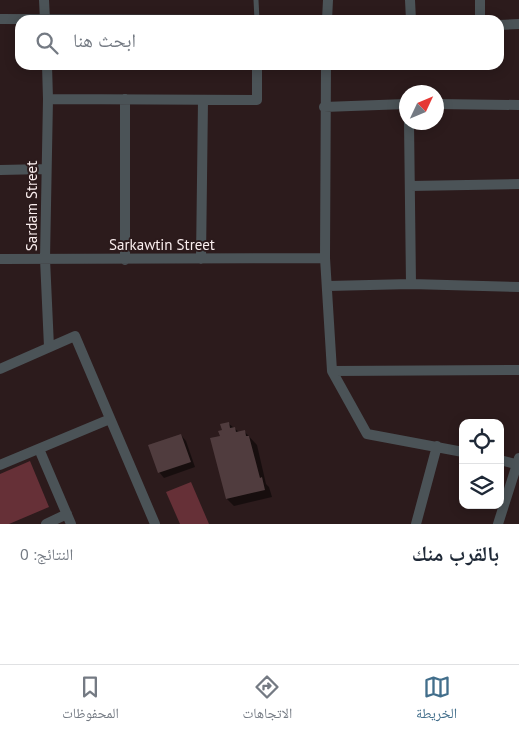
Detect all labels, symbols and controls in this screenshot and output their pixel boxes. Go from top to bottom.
search box [15,15,504,70]
text: ابحث هنا [73,28,136,52]
icon: search [33,29,61,57]
north arrow [399,85,444,130]
street label: Sardam Street [22,161,41,251]
street label: Sarkawtin Street [109,235,215,254]
map controls [459,419,504,509]
button: locate [459,419,504,464]
button: layers [459,464,504,509]
text: بالقرب منك [412,540,499,567]
text: النتائج: 0 [20,544,73,564]
tab: المحفوظات [62,673,119,727]
tab: الاتجاهات [243,673,292,727]
tab: الخريطة [416,673,457,727]

